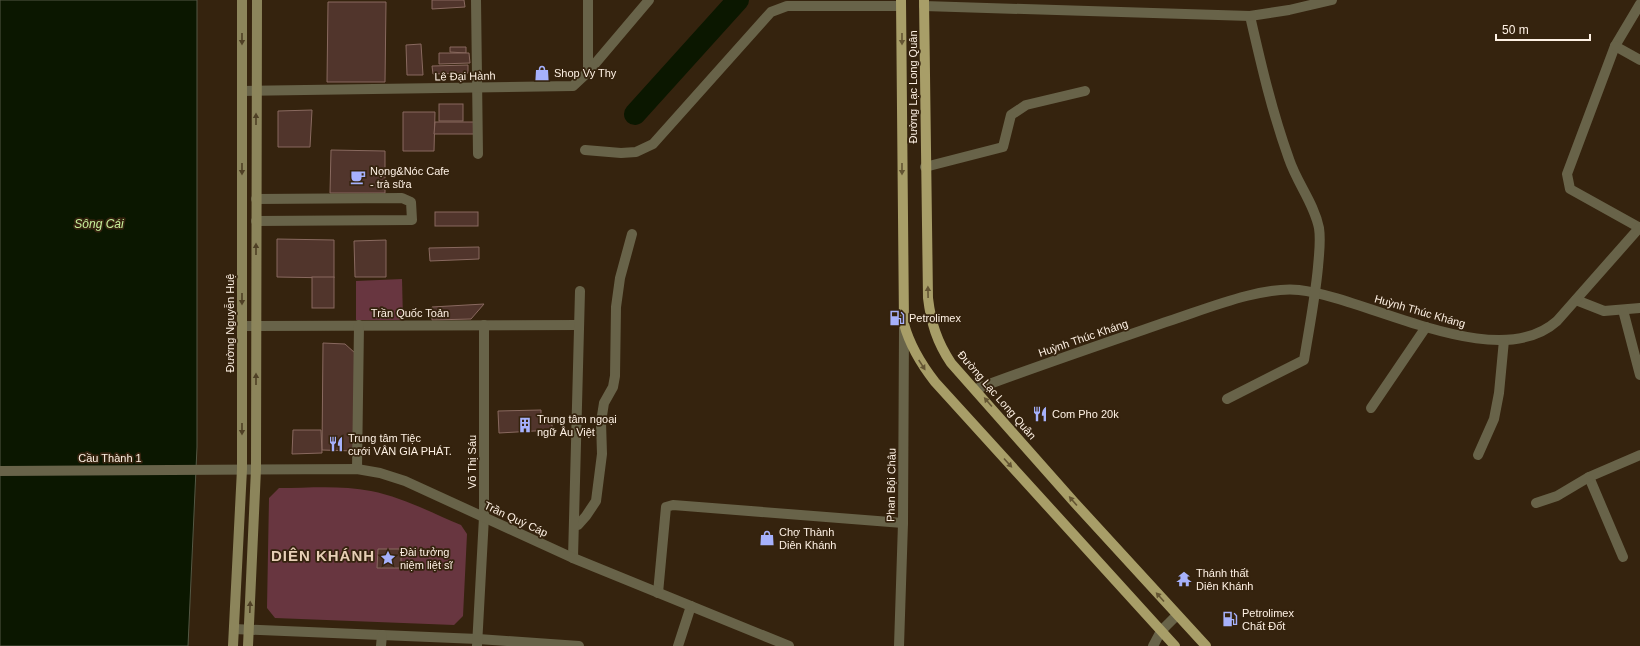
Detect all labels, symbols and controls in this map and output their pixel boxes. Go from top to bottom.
scale bar [1496,16,1590,42]
text: 50 m [1502,23,1529,37]
street label: Đường Lạc Long Quân [907,30,919,144]
one-way arrow [239,33,245,46]
one-way arrow [898,33,905,45]
shop icon: Shop Vy Thy [533,64,551,82]
place label: Shop Vy Thy [554,67,617,79]
street label: Lê Đại Hành [434,69,496,83]
one-way arrow [253,112,259,125]
one-way arrow [239,163,245,176]
one-way arrow [899,163,905,176]
place label: Nọng&Nóc Cafe - trà sữa [370,165,450,190]
cafe icon: Nọng&Nóc Cafe - trà sữa [349,168,367,186]
water label: Sông Cái [74,217,124,231]
one-way arrow [253,242,259,255]
street label: Đường Nguyễn Huệ [224,274,236,372]
one-way arrow [924,286,931,298]
street label: Huỳnh Thúc Kháng [1373,292,1467,330]
one-way arrow [239,293,245,306]
street label: Trần Quốc Toản [371,307,449,319]
fuel station icon: Petrolimex [888,309,906,327]
place label: Petrolimex [909,312,961,324]
street label: Huỳnh Thúc Kháng [1037,317,1129,359]
street label: Đường Lạc Long Quân [955,348,1039,442]
one-way arrow [918,360,926,370]
one-way arrow [253,372,259,385]
one-way arrow [983,397,992,408]
restaurant icon: Com Pho 20k [1031,405,1049,423]
place label: Com Pho 20k [1052,408,1119,420]
place label: Trung tâm ngoại ngữ Âu Việt [537,413,617,438]
building icon: Trung tâm ngoại ngữ Âu Việt [516,416,534,434]
one-way arrow [239,423,245,436]
place label: Trung tâm Tiệc cưới VÂN GIA PHÁT. [348,432,452,457]
restaurant icon: Trung tâm Tiệc cưới VÂN GIA PHÁT. [327,435,345,453]
street label: Võ Thị Sáu [466,435,478,489]
street label: Phan Bội Châu [884,448,898,522]
street label: Cầu Thành 1 [78,452,142,464]
one-way arrow [1003,457,1012,468]
one-way arrow [1068,495,1077,506]
street label: Trần Quý Cáp [482,499,550,539]
place label: Chợ Thành Diên Khánh [779,526,837,551]
shop icon: Chợ Thành Diên Khánh [758,529,776,547]
place label: Đài tưởng niệm liệt sĩ [400,546,454,571]
district label: DIÊN KHÁNH [271,547,375,564]
place icon: Đài tưởng niệm liệt sĩ [379,549,397,567]
place label: Thánh thất Diên Khánh [1196,567,1254,592]
temple icon: Thánh thất Diên Khánh [1175,570,1193,588]
one-way arrow [1155,592,1164,602]
one-way arrow [247,600,253,613]
place label: Petrolimex Chất Đốt [1242,607,1294,632]
fuel station icon: Petrolimex Chất Đốt [1221,610,1239,628]

